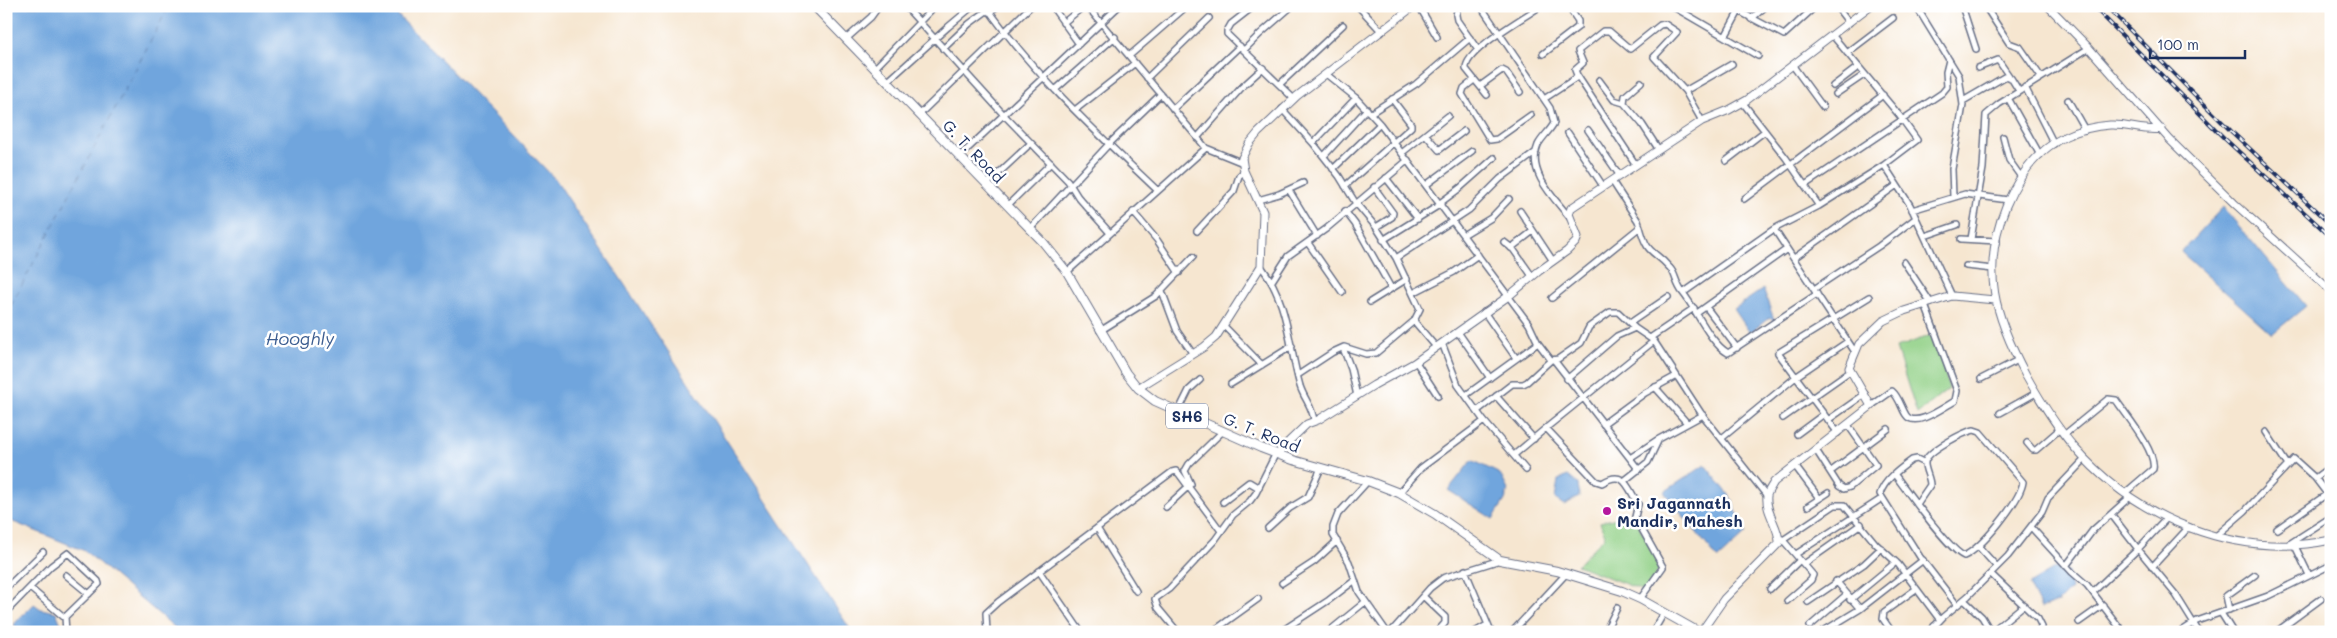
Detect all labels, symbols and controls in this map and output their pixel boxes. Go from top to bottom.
scale bar [2150,28,2244,60]
text: 100 m [2157,34,2199,54]
street label: G. T. Road [939,115,1009,187]
water label: Hooghly [266,326,335,350]
road number: SH6 [1166,404,1208,428]
street label: G. T. Road [1221,407,1303,457]
place label: Sri Jagannath Mandir, Mahesh [1617,492,1742,531]
marker: Sri Jagannath Mandir, Mahesh [1601,505,1613,517]

